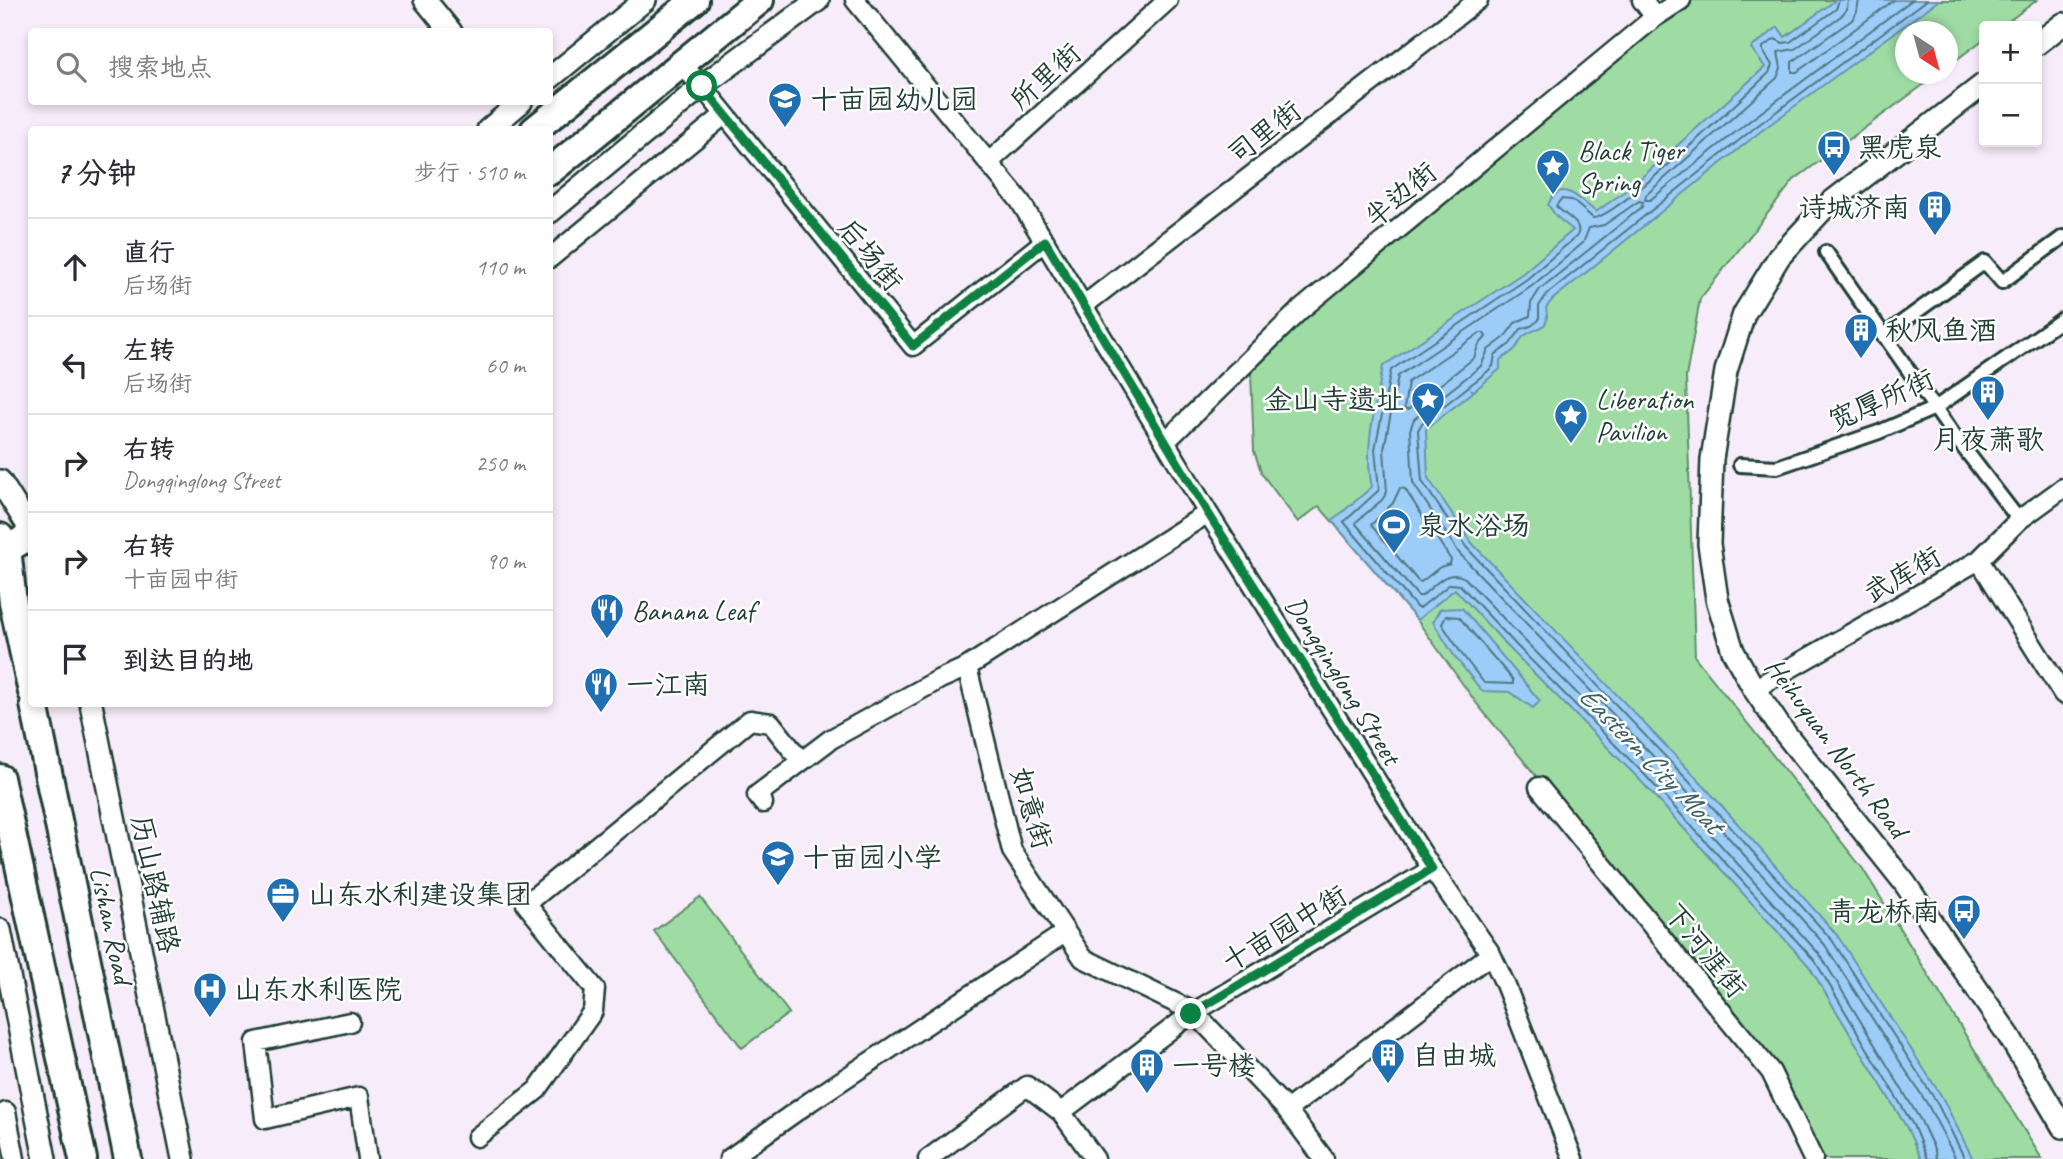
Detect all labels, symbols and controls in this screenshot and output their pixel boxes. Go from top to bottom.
north arrow [1895,21,1958,84]
map controls [1979,21,2042,147]
button: + [1979,21,2042,84]
search box [28,28,553,105]
street label: 所里街 [1002,35,1088,117]
icon: search [52,48,90,86]
text: 搜索地点 [108,51,212,84]
route start [686,70,717,101]
school or university icon: 十亩园幼儿园 [766,80,804,129]
place label: 十亩园幼儿园 [810,82,978,117]
button: − [1979,84,2042,147]
street label: 司里街 [1220,93,1308,172]
bus stop icon: 黑虎泉 [1815,128,1853,177]
place label: 黑虎泉 [1858,130,1942,165]
place label: Black Tiger Spring [1578,133,1686,200]
place icon: Black Tiger Spring [1534,147,1572,196]
text: 7 分钟 [56,154,137,192]
street label: 半边街 [1357,154,1444,235]
text: 步行 · 510 m [414,158,525,187]
building icon: 诗城济南 [1916,188,1954,237]
place label: 诗城济南 [1798,190,1910,225]
street label: 后场街 [831,211,911,298]
text: 直行 [123,236,175,269]
icon: ahead [56,248,94,286]
text: 110 m [476,253,525,282]
text: 后场街 [123,271,192,300]
building icon: 秋风鱼酒 [1842,311,1880,360]
place label: 秋风鱼酒 [1885,313,1997,348]
text: 左转 [123,334,175,367]
icon: left [56,346,94,384]
text: 60 m [486,351,525,380]
street label: 宽厚所街 [1823,361,1939,438]
text: 后场街 [123,369,192,398]
building icon: 月夜萧歌 [1969,373,2007,422]
place icon: 金山寺遗址 [1409,380,1447,429]
place label: 金山寺遗址 [1264,382,1404,417]
place label: Liberation Pavilion [1596,382,1695,449]
place icon: Liberation Pavilion [1552,396,1590,445]
place label: 月夜萧歌 [1932,422,2044,457]
text: 右转 [123,433,175,466]
icon: right [56,444,94,482]
text: 250 m [476,449,525,478]
text: Dongqinglong Street [123,466,280,495]
sports icon: 泉水浴场 [1375,506,1413,555]
place label: 泉水浴场 [1418,508,1530,543]
text: 右转 [123,530,175,563]
street label: 武库街 [1857,538,1947,611]
icon: right [56,542,94,580]
text: 90 m [486,547,525,576]
text: 十亩园中街 [123,565,238,594]
street label: Dongqinglong Street [1278,590,1411,773]
restaurant icon: Banana Leaf [588,591,626,640]
place label: Banana Leaf [632,593,761,628]
icon: arrive [56,640,94,678]
text: 到达目的地 [123,644,253,677]
street label: Heihuquan North Road [1757,650,1918,847]
restaurant icon: 一江南 [582,665,620,714]
place label: 一江南 [626,667,710,702]
water label: Eastern City Moat [1571,677,1735,846]
street label: 如意街 [1003,763,1061,853]
street label: 历山路辅路 [124,812,187,956]
school or university icon: 十亩园小学 [759,838,797,887]
place label: 十亩园小学 [802,840,942,875]
street label: Lishan Road [82,864,142,990]
office icon: 山东水利建设集团 [264,875,302,924]
place label: 山东水利建设集团 [308,877,532,912]
street label: 十亩园中街 [1215,877,1353,979]
bus stop icon: 青龙桥南 [1945,892,1983,941]
place label: 青龙桥南 [1828,894,1940,929]
street label: 下河涯街 [1657,896,1754,1005]
hospital icon: 山东水利医院 [191,970,229,1019]
place label: 山东水利医院 [234,972,402,1007]
route end [1175,998,1206,1029]
building icon: 自由城 [1369,1036,1407,1085]
place label: 自由城 [1412,1038,1496,1073]
building icon: 一号楼 [1128,1046,1166,1095]
place label: 一号楼 [1172,1048,1256,1083]

